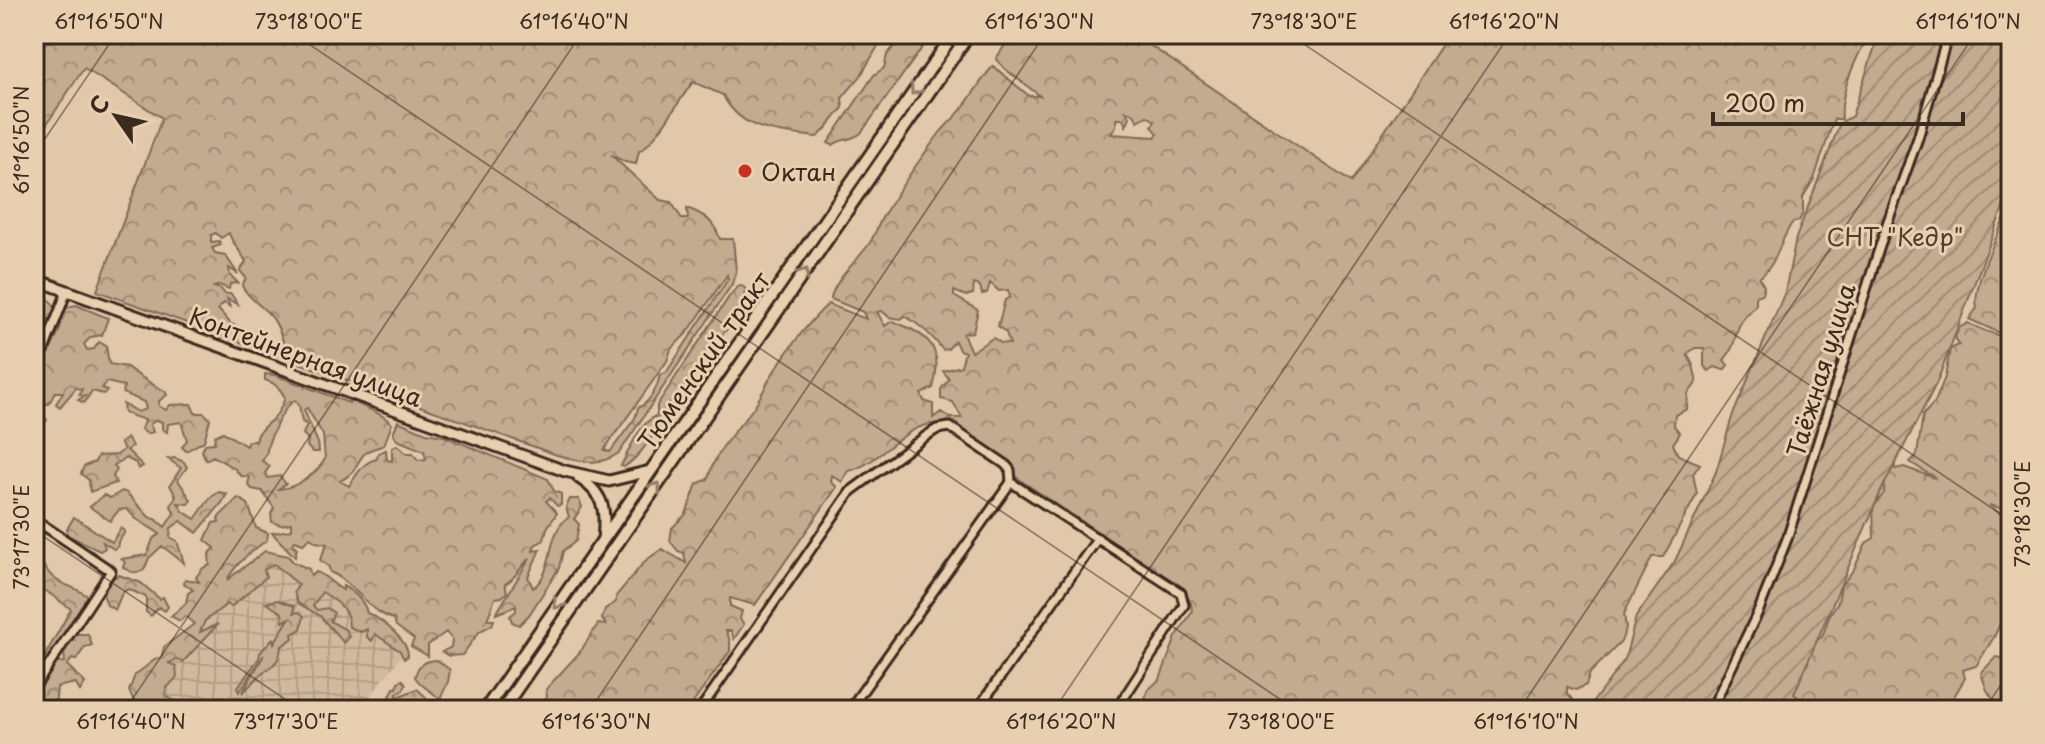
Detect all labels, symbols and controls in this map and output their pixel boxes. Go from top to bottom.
text: 61°16'50"N [54,6,164,36]
text: 73°18'00"E [255,6,363,36]
text: 61°16'40"N [519,6,629,36]
text: 61°16'30"N [984,6,1094,36]
text: 73°18'30"E [1250,6,1358,36]
text: 61°16'20"N [1449,6,1560,36]
text: 61°16'10"N [1915,6,2021,36]
north arrow [76,76,156,156]
scale bar [1713,76,1963,126]
one-way arrow [910,82,925,96]
text: 200 m [1725,84,1805,120]
text: 61°16'50"N [6,85,36,195]
text: С [80,88,116,120]
place label: Октан [761,153,836,189]
marker: Октан [736,162,754,180]
park label: СНТ "Кедр" [1827,218,1963,254]
street label: Тюменский тракт [628,263,778,456]
one-way arrow [794,268,809,282]
street label: Таёжная улица [1776,279,1864,461]
street label: Контейнерная улица [185,297,427,415]
text: 73°18'30"E [2007,460,2037,568]
one-way arrow [646,481,661,495]
text: 73°17'30"E [6,484,36,590]
one-way arrow [553,595,568,609]
text: 61°16'40"N [76,706,186,736]
text: 73°17'30"E [233,706,339,736]
text: 61°16'30"N [541,706,651,736]
text: 61°16'20"N [1006,706,1117,736]
text: 73°18'00"E [1227,706,1335,736]
text: 61°16'10"N [1473,706,1579,736]

